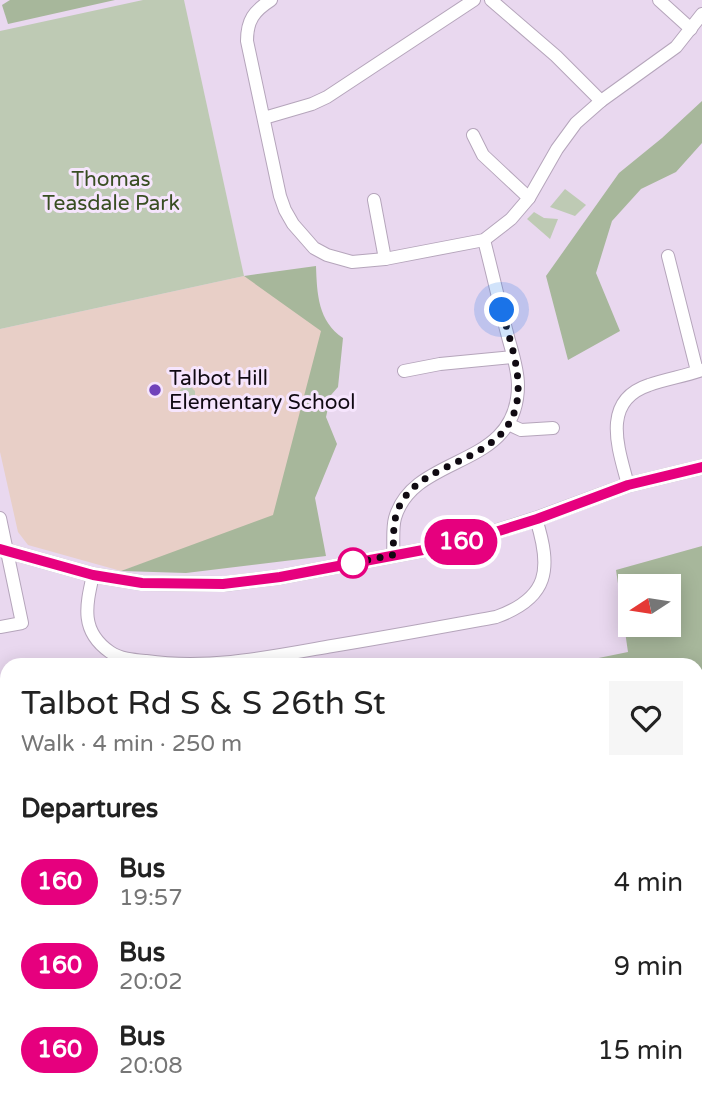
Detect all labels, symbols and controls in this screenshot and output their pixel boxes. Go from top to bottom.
park label: Thomas Teasdale Park [42,167,180,216]
your location [484,292,519,327]
place label: Talbot Hill Elementary School [169,366,356,415]
marker: Talbot Hill Elementary School [147,382,163,398]
line badge: 160 [421,519,501,565]
text: 160 [438,527,484,556]
unlabelled marker [338,548,368,578]
north arrow [618,574,681,637]
map controls [618,574,681,637]
button: heart [609,681,683,755]
text: Talbot Rd S & S 26th St [21,684,386,723]
text: Walk · 4 min · 250 m [21,730,242,758]
text: Departures [21,793,158,824]
text: Bus [119,853,165,884]
text: 160 [37,867,82,896]
text: 4 min [614,867,683,898]
text: 19:57 [119,884,183,912]
text: Bus [119,937,165,968]
text: 160 [37,951,82,980]
text: 9 min [614,951,683,982]
text: 20:02 [119,968,183,996]
text: Bus [119,1021,165,1052]
text: 160 [37,1035,82,1064]
text: 15 min [597,1035,683,1066]
text: 20:08 [119,1052,183,1080]

